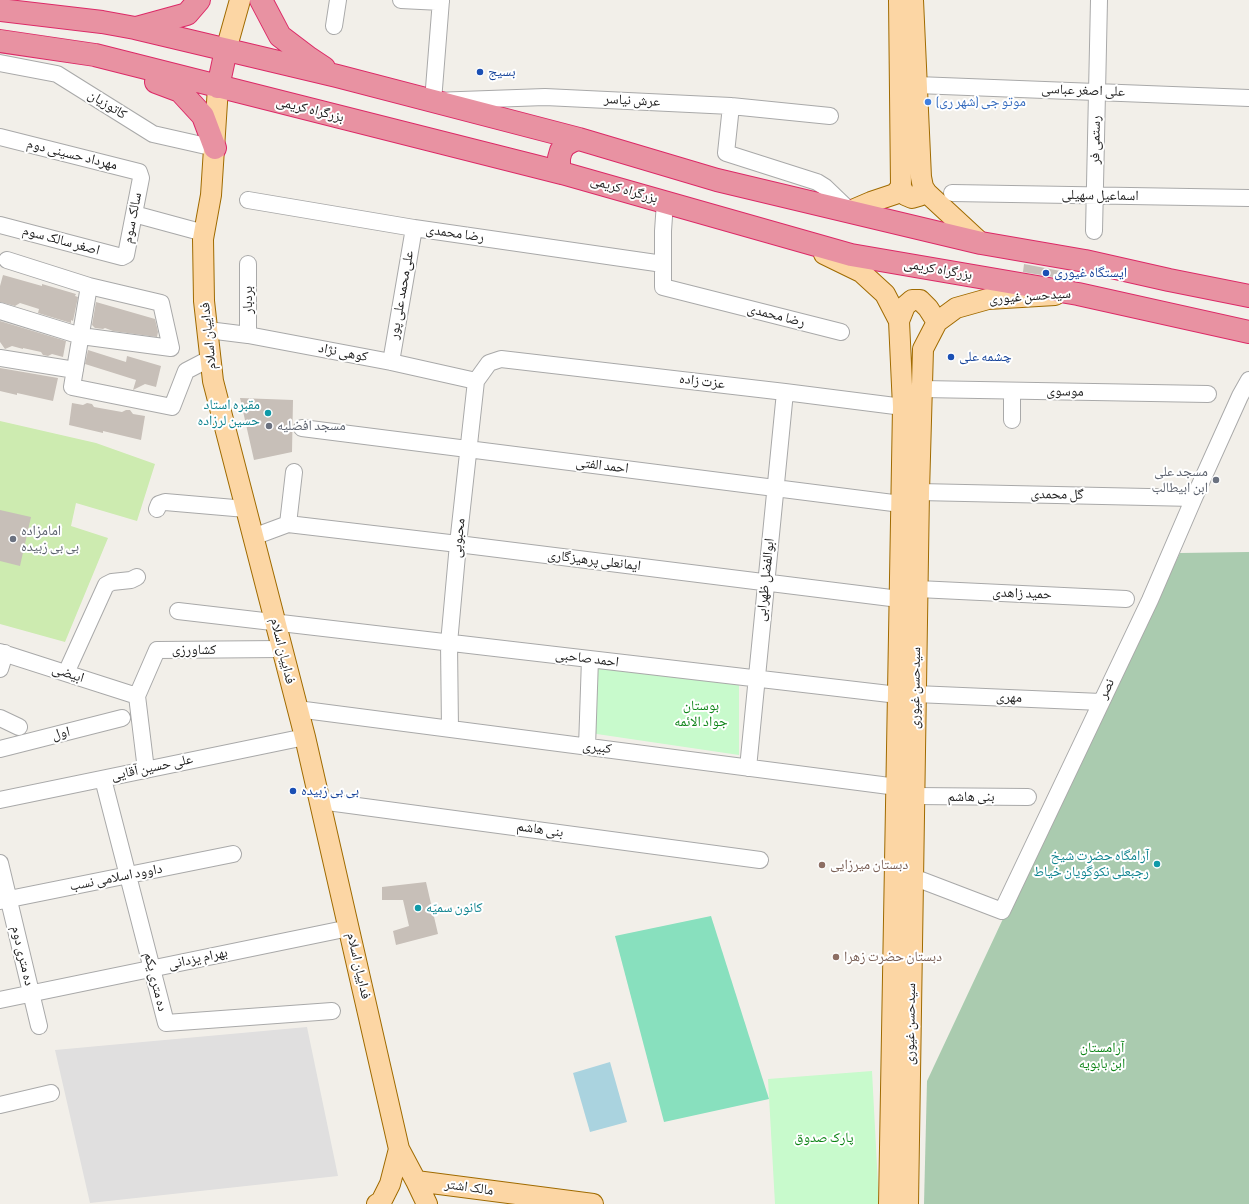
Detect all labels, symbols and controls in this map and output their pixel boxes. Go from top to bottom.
place label: بسیج [488,64,515,80]
marker: بسیج [475,67,485,77]
street label: علی اصغر عباسی [1041,81,1125,101]
street label: کاتوزیان [84,87,130,123]
street label: عرش نیاسر [603,91,661,111]
street label: بزرگراه کریمی [274,93,346,127]
place label: موتو جی (شهر ری) [936,94,1026,110]
marker: موتو جی (شهر ری) [923,97,933,107]
street label: رستمی فر [1087,115,1105,165]
street label: مهرداد حسینی دوم [25,136,119,174]
street label: بزرگراه کریمی [588,172,660,208]
street label: اسماعیل سهیلی [1061,187,1139,205]
street label: سالک سوم [120,191,146,245]
street label: رضا محمدی [425,222,485,246]
street label: اصغر سالک سوم [20,223,102,259]
street label: علی‌محمد علی پور [386,249,418,341]
street label: بزرگراه کریمی [902,256,974,284]
place label: ایستگاه غیوری [1054,265,1127,281]
marker: ایستگاه غیوری [1041,268,1051,278]
street label: بردبار [240,286,256,314]
street label: سیدحسن غیوری [988,286,1072,308]
street label: رضا محمدی [745,301,807,331]
street label: فداییان اسلام [197,302,221,370]
street label: کوهی نژاد [317,340,369,366]
place label: چشمه علی [959,349,1012,365]
marker: چشمه علی [946,352,956,362]
street label: عزت زاده [678,371,726,393]
street label: موسوی [1046,383,1084,401]
place label: مقبره استاد حسین لرزاده [197,397,260,430]
marker: مقبره استاد حسین لرزاده [263,408,273,418]
place label: مسجد افضلیه [277,418,346,434]
marker: مسجد افضلیه [264,421,274,431]
street label: احمد الفتی [575,454,629,478]
place label: مسجد علی ابن ابیطالب [1151,464,1208,496]
marker: مسجد علی ابن ابیطالب [1211,475,1221,485]
street label: گل محمدی [1030,486,1084,504]
street label: محبوبی [449,517,469,559]
place label: امامزاده بی بی زبیده [21,523,79,556]
marker: امامزاده بی بی زبیده [8,534,18,544]
street label: ابوالفضل ظهرابی [753,537,779,623]
street label: ایمانعلی پرهیزگاری [546,547,642,575]
street label: حمید زاهدی [992,585,1052,603]
street label: فداییان اسلام [266,616,298,686]
street label: کشاورزی [172,642,216,658]
street label: احمد صاحبی [554,647,620,671]
street label: سیدحسن غیوری [907,647,925,729]
street label: ابیضی [50,661,86,687]
street label: نصر [1095,676,1119,702]
street label: مهری [996,689,1022,707]
park label: بوستان جواد الائمه [674,698,728,730]
street label: اول [50,724,72,744]
street label: کبیری [581,738,613,758]
street label: علی حسین آقایی [110,751,194,785]
place label: بی بی زبیده [301,783,359,799]
marker: بی بی زبیده [288,786,298,796]
street label: بنی هاشم [947,789,995,805]
street label: بنی هاشم [516,818,564,842]
place label: آرامگاه حضرت شیخ رجبعلی نکوگویان خیاط [1033,848,1149,880]
place label: دبستان میرزایی [830,857,908,873]
marker: آرامگاه حضرت شیخ رجبعلی نکوگویان خیاط [1152,859,1162,869]
marker: دبستان میرزایی [817,860,827,870]
street label: داوود اسلامی نسب [68,861,164,895]
place label: کانون سمیّه [426,900,483,916]
marker: کانون سمیّه [413,903,423,913]
street label: ده متری دوم [7,924,37,988]
street label: فداییان اسلام [342,931,374,1001]
street label: بهرام یزدانی [167,945,229,973]
place label: دبستان حضرت زهرا [844,949,942,965]
street label: ده متری یکم [140,951,170,1013]
marker: دبستان حضرت زهرا [831,952,841,962]
street label: سیدحسن غیوری [902,983,920,1065]
park label: آرامستان ابن بابویه [1079,1040,1125,1072]
park label: پارک صدوق [794,1130,854,1146]
street label: مالک اشتر [443,1176,495,1200]

